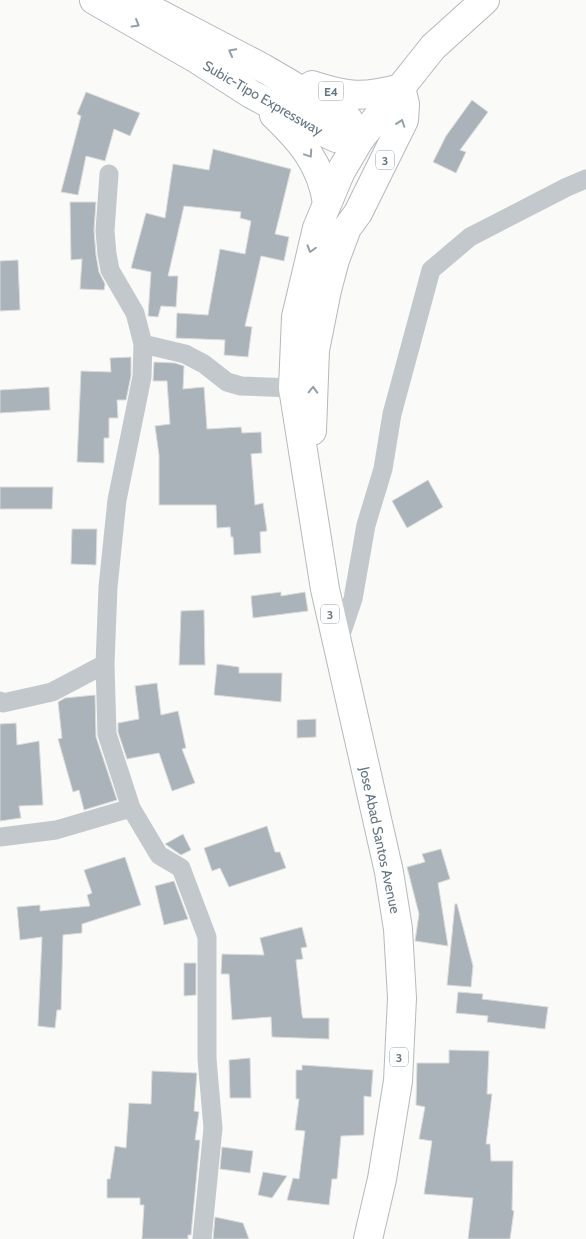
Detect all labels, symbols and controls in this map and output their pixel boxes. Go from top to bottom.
one-way arrow [130,18,139,28]
one-way arrow [229,48,238,58]
street label: Subic-Tipo Expressway [200,56,326,140]
road number: E4 [318,82,344,100]
one-way arrow [396,119,406,128]
one-way arrow [303,148,312,158]
road number: 3 [376,150,394,170]
one-way arrow [307,244,317,253]
one-way arrow [308,385,318,393]
road number: 3 [321,604,339,624]
street label: Jose Abad Santos Avenue [355,764,404,915]
road number: 3 [390,1048,408,1066]

